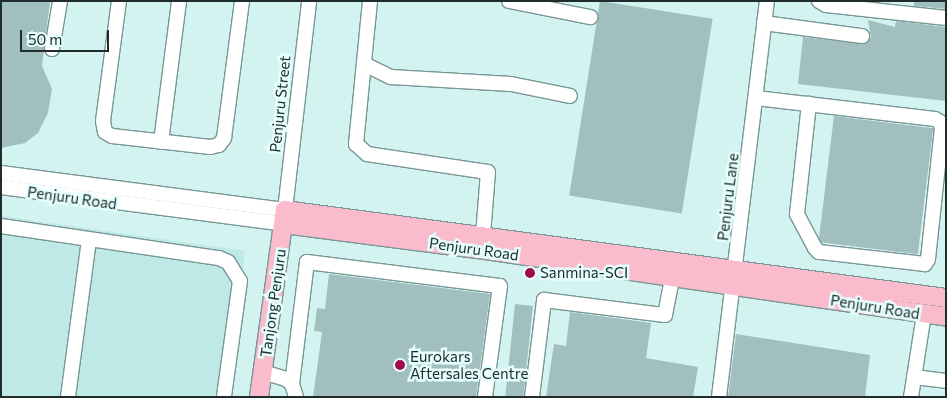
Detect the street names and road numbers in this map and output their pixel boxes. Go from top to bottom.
street label: Penjuru Street [266,55,294,153]
street label: Penjuru Lane [714,152,742,242]
street label: Penjuru Road [26,183,118,213]
street label: Penjuru Road [428,234,520,264]
street label: Tanjong Penjuru [256,248,290,358]
street label: Penjuru Road [829,291,921,323]

